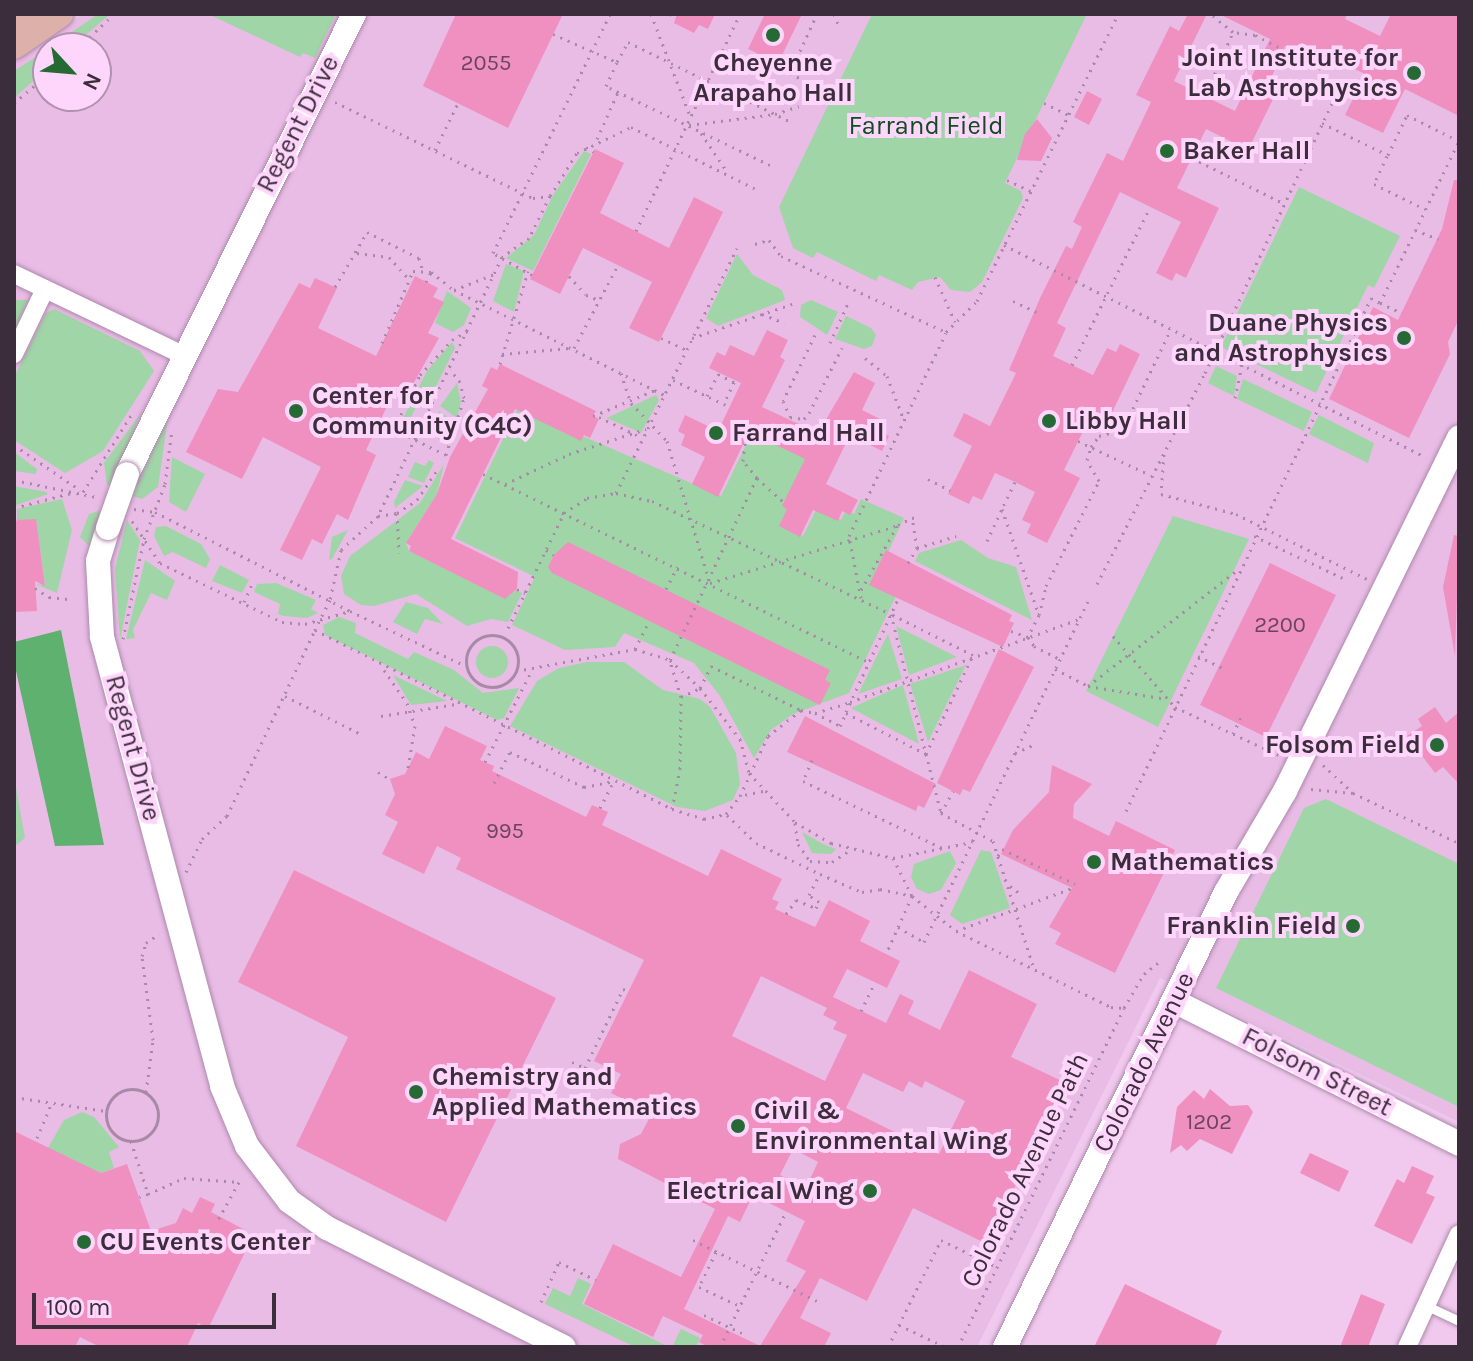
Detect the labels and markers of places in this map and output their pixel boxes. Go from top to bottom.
marker: Cheyenne Arapaho Hall [764,26,782,44]
place label: Joint Institute for Lab Astrophysics [1182,42,1398,104]
place label: Cheyenne Arapaho Hall [693,47,853,108]
marker: Joint Institute for Lab Astrophysics [1405,64,1423,82]
place label: Baker Hall [1183,135,1310,167]
marker: Baker Hall [1158,142,1176,160]
place label: Duane Physics and Astrophysics [1174,307,1388,368]
marker: Duane Physics and Astrophysics [1395,329,1413,347]
place label: Center for Community (C4C) [312,380,533,442]
marker: Center for Community (C4C) [287,402,305,420]
place label: Libby Hall [1065,405,1187,437]
marker: Libby Hall [1040,412,1058,430]
place label: Farrand Hall [732,417,885,449]
marker: Farrand Hall [707,424,725,442]
place label: Folsom Field [1265,729,1421,761]
marker: Folsom Field [1428,736,1446,754]
place label: Mathematics [1110,846,1274,878]
marker: Mathematics [1085,853,1103,871]
place label: Franklin Field [1166,910,1337,942]
marker: Franklin Field [1344,917,1362,935]
place label: Chemistry and Applied Mathematics [432,1061,697,1122]
marker: Chemistry and Applied Mathematics [407,1083,425,1101]
place label: Civil & Environmental Wing [754,1095,1008,1156]
marker: Civil & Environmental Wing [729,1117,747,1135]
place label: Electrical Wing [666,1175,854,1207]
marker: Electrical Wing [861,1182,879,1200]
place label: CU Events Center [100,1226,311,1258]
marker: CU Events Center [75,1233,93,1251]

